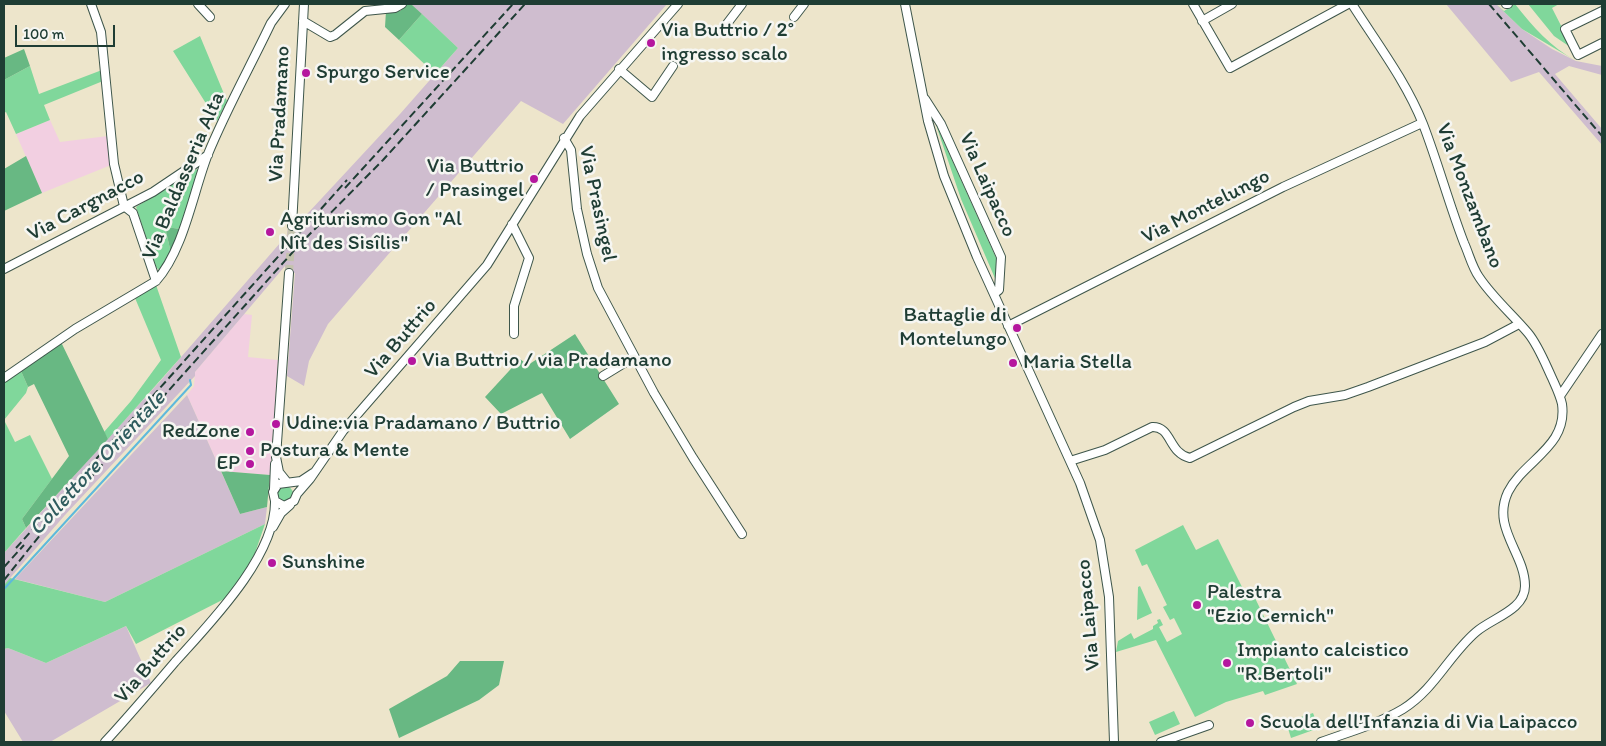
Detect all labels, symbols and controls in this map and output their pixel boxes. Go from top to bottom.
scale bar [18,15,118,47]
place label: Via Buttrio / 2° ingresso scalo [661,18,794,68]
text: 100 m [23,25,64,43]
marker: Via Buttrio / 2° ingresso scalo [645,37,657,49]
street label: Via Pradamano [264,45,296,183]
place label: Spurgo Service [316,60,450,86]
marker: Spurgo Service [300,67,312,79]
street label: Via Baldasseria Alta [137,88,231,264]
street label: Via Monzambano [1430,120,1508,272]
street label: Via Laipacco [953,129,1021,241]
street label: Via Prasingel [572,144,622,264]
place label: Via Buttrio / Prasingel [426,154,524,204]
street label: Via Montelungo [1138,164,1274,250]
street label: Via Cargnacco [23,165,149,247]
marker: Via Buttrio / Prasingel [528,173,540,185]
place label: Agriturismo Gon "Al Nît des Sisîlis" [280,207,462,257]
marker: Agriturismo Gon "Al Nît des Sisîlis" [264,226,276,238]
street label: Via Buttrio [360,294,442,384]
place label: Battaglie di Montelungo [899,303,1007,353]
marker: Battaglie di Montelungo [1011,322,1023,334]
place label: Via Buttrio / via Pradamano [422,348,672,374]
place label: Maria Stella [1023,350,1132,376]
marker: Via Buttrio / via Pradamano [406,355,418,367]
marker: Maria Stella [1007,357,1019,369]
water label: Collettore Orientale [24,386,172,542]
place label: Udine:via Pradamano / Buttrio [286,411,560,437]
marker: Udine:via Pradamano / Buttrio [270,418,282,430]
place label: RedZone [162,419,240,445]
marker: RedZone [244,426,256,438]
place label: Postura & Mente [260,438,409,464]
marker: Postura & Mente [244,445,256,457]
place label: EP [216,451,240,477]
marker: EP [244,458,256,470]
place label: Sunshine [282,550,365,576]
marker: Sunshine [266,557,278,569]
street label: Via Laipacco [1072,558,1106,672]
place label: Palestra "Ezio Cernich" [1207,580,1334,630]
marker: Palestra "Ezio Cernich" [1191,599,1203,611]
street label: Via Buttrio [110,619,192,709]
place label: Impianto calcistico "R.Bertoli" [1237,638,1409,688]
marker: Impianto calcistico "R.Bertoli" [1221,657,1233,669]
place label: Scuola dell'Infanzia di Via Laipacco [1260,710,1578,736]
marker: Scuola dell'Infanzia di Via Laipacco [1244,717,1256,729]

